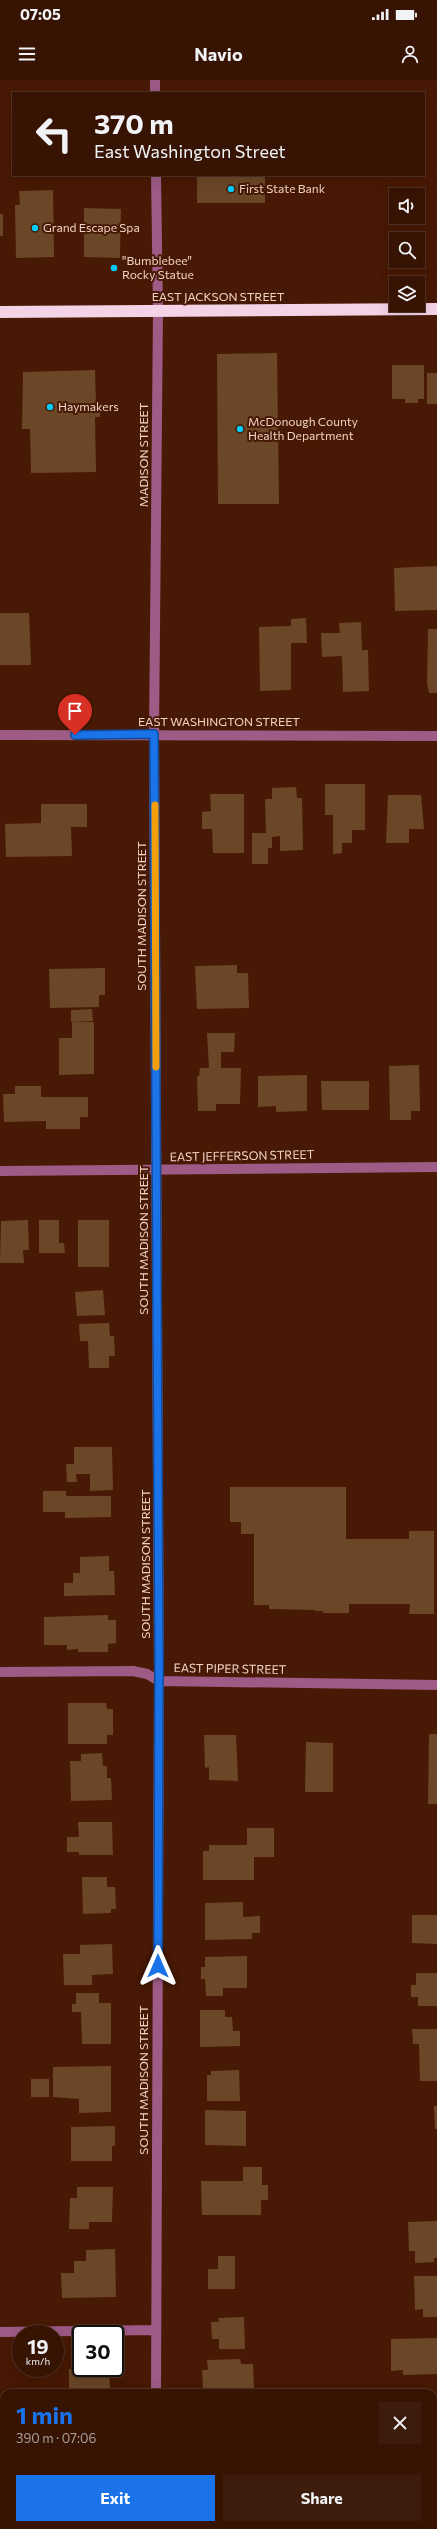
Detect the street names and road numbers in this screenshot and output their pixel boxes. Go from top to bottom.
street label: EAST JACKSON STREET [152,289,285,304]
street label: MADISON STREET [136,402,150,507]
street label: EAST WASHINGTON STREET [138,714,300,728]
street label: SOUTH MADISON STREET [134,841,148,991]
street label: EAST JEFFERSON STREET [170,1147,315,1164]
street label: SOUTH MADISON STREET [136,1165,150,1315]
street label: SOUTH MADISON STREET [138,1489,152,1639]
street label: EAST PIPER STREET [174,1660,287,1676]
street label: SOUTH MADISON STREET [136,2005,150,2155]

